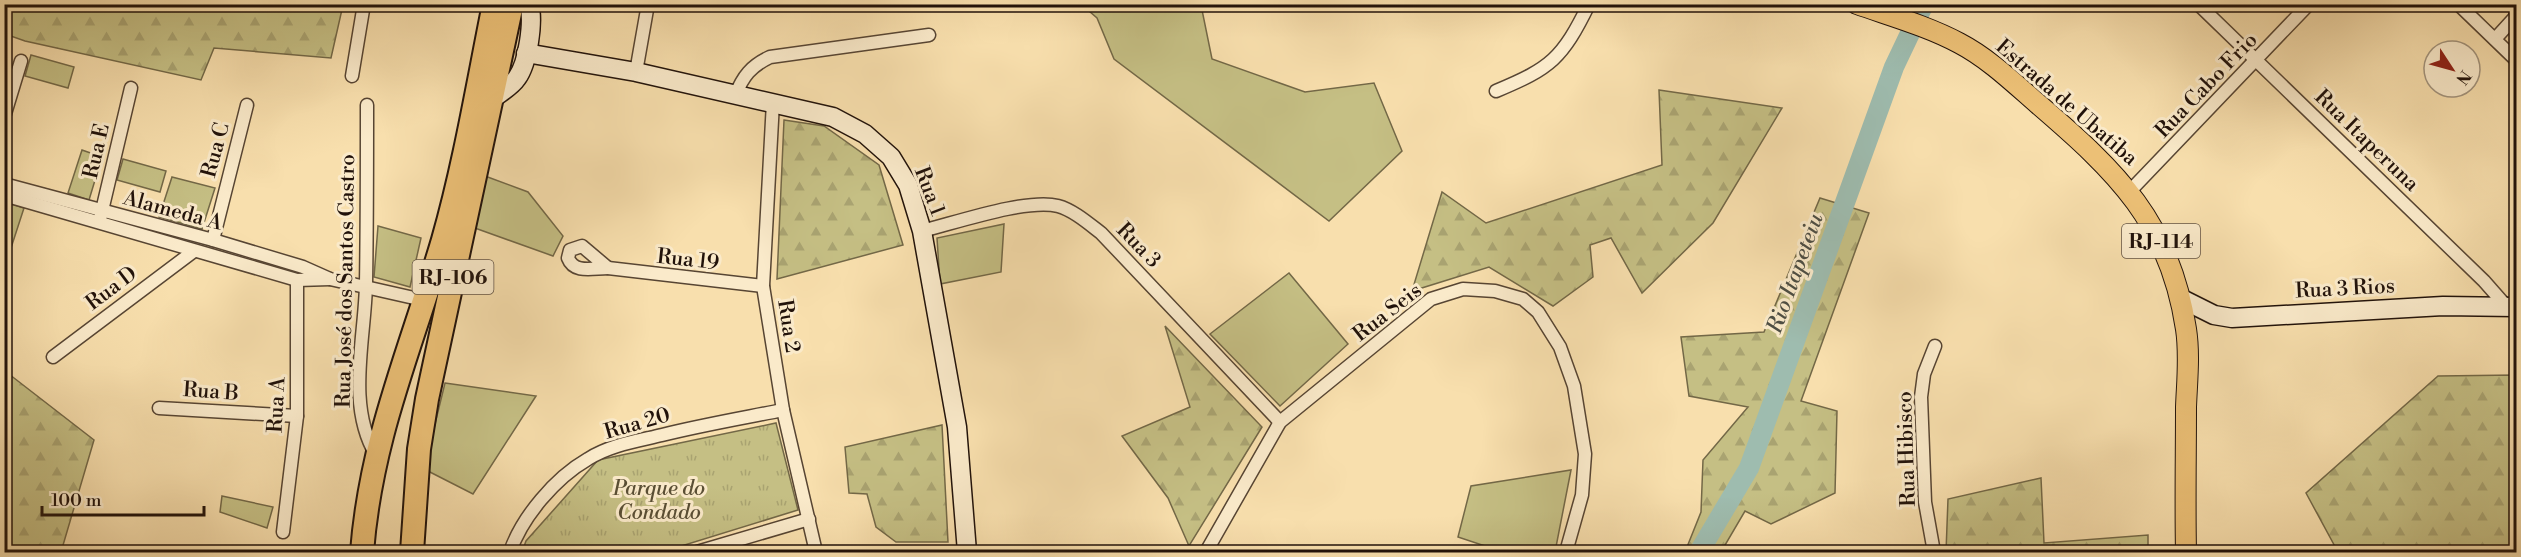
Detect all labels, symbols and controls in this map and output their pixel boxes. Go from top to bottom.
street label: Rua Cabo Frio [2150,28,2263,144]
street label: Estrada de Ubatiba [1990,34,2143,172]
north arrow [2422,39,2482,99]
text: N [2451,66,2475,89]
street label: Rua Itaperuna [2309,84,2424,197]
street label: Rua C [196,120,236,181]
street label: Rua E [78,121,116,181]
street label: Rua José dos Santos Castro [331,154,361,408]
street label: Rua 1 [908,163,950,220]
street label: Alameda A [119,185,226,237]
water label: Rio Itapeteiu [1761,210,1830,338]
street label: Rua 3 [1111,218,1166,274]
road number: RJ-114 [2122,224,2200,258]
street label: Rua 19 [655,244,720,276]
road number: RJ-106 [412,260,494,294]
street label: Rua D [81,261,142,317]
street label: Rua 3 Rios [2295,273,2396,305]
street label: Rua Seis [1348,278,1427,348]
street label: Rua 2 [771,298,805,355]
street label: Rua A [263,376,291,434]
street label: Rua B [182,377,240,407]
street label: Rua Hibisco [1892,391,1922,507]
street label: Rua 20 [601,402,673,446]
park label: Parque do Condado [612,476,705,526]
scale bar [42,479,204,517]
text: 100 m [51,489,102,512]

